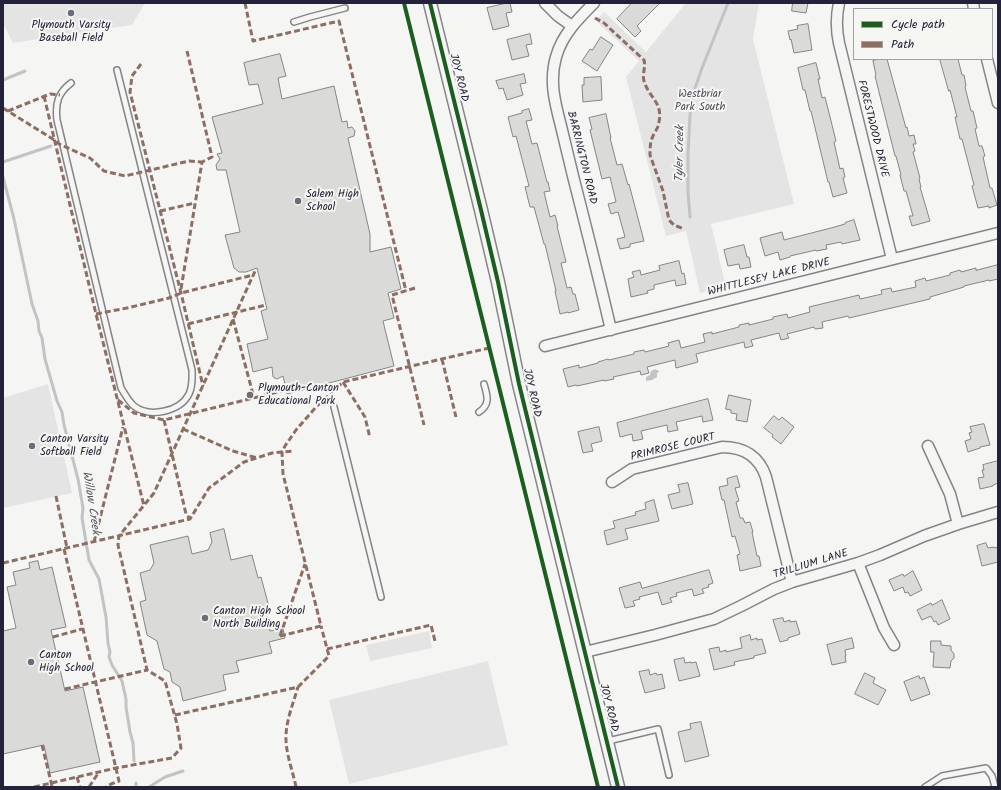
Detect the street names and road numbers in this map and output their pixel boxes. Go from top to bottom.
street label: JOY ROAD [446,52,470,104]
street label: FORESTWOOD DRIVE [854,79,890,179]
street label: BARRINGTON ROAD [563,110,599,206]
street label: WHITTLESEY LAKE DRIVE [706,256,832,300]
street label: JOY ROAD [519,367,543,419]
street label: PRIMROSE COURT [629,431,717,465]
street label: TRILLIUM LANE [772,547,850,583]
street label: JOY ROAD [596,682,620,734]

